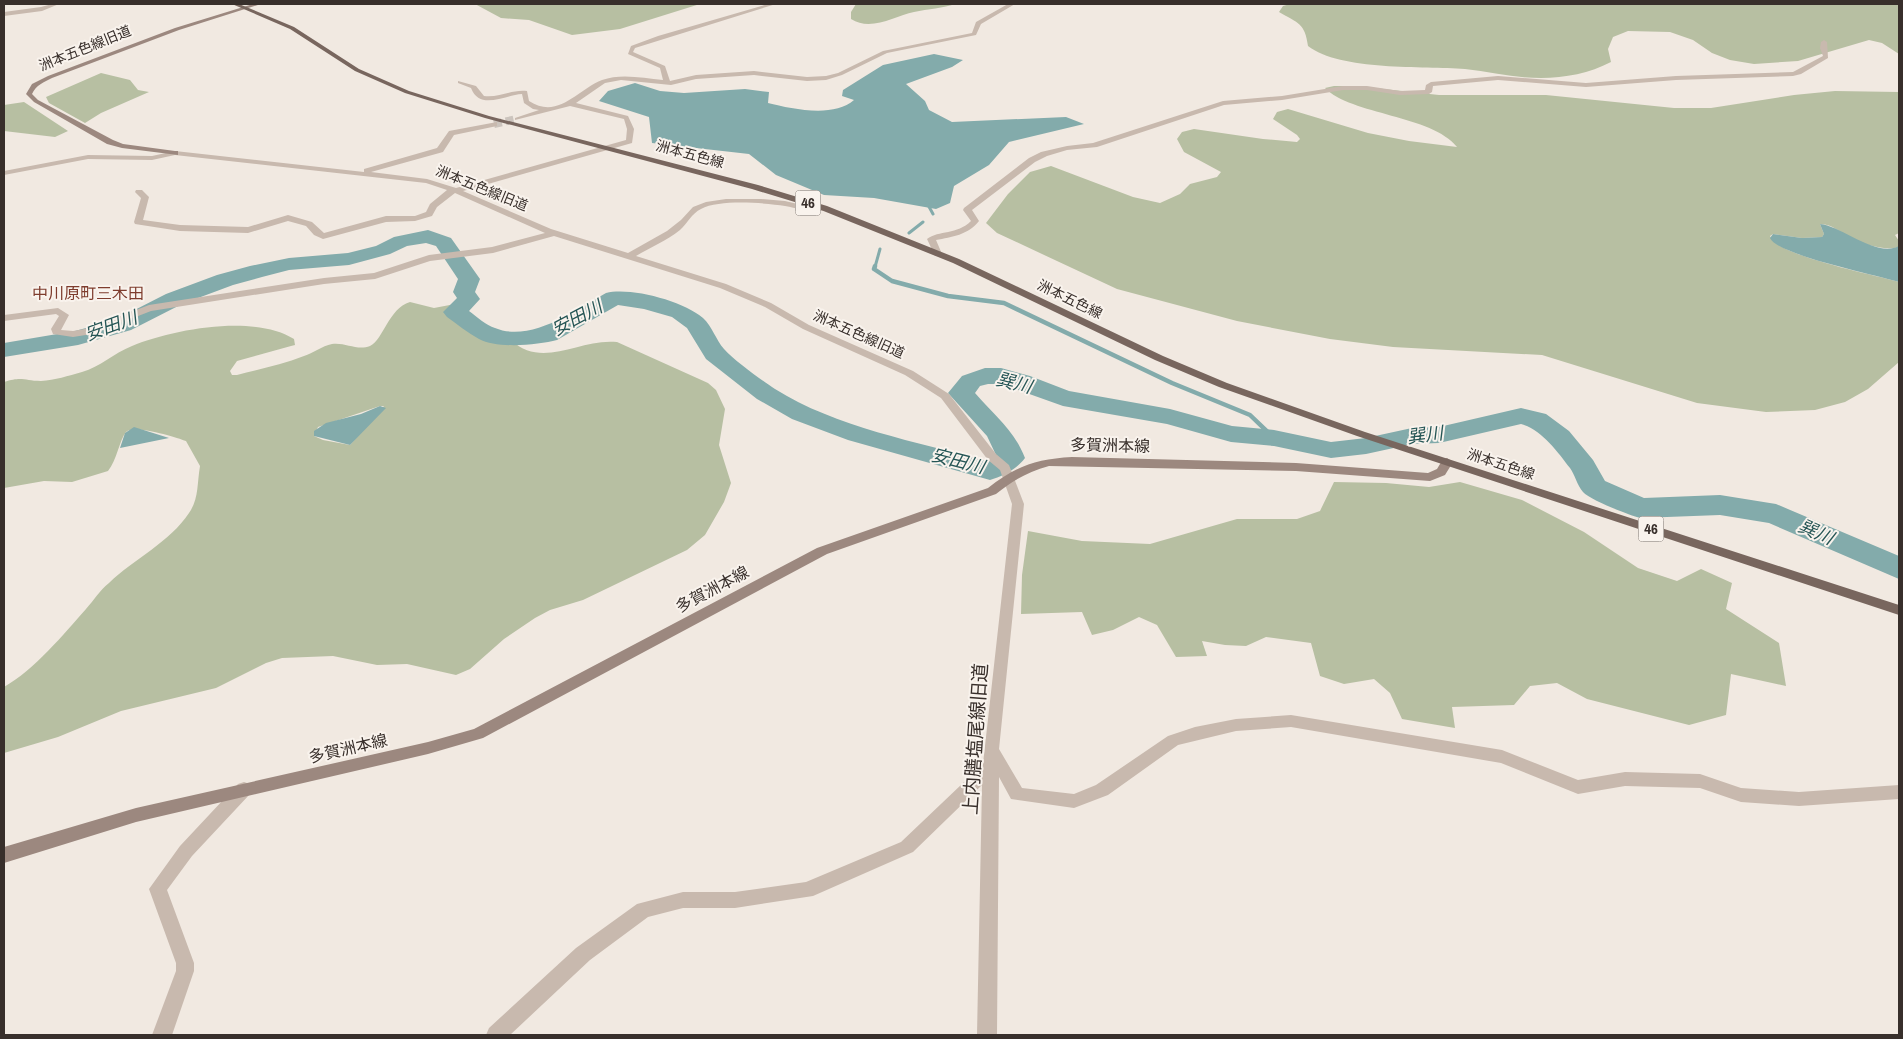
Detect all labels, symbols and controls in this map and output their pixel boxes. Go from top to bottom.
street label: 洲本五色線旧道 [36,21,134,75]
street label: 洲本五色線 [654,136,726,172]
street label: 洲本五色線旧道 [433,161,531,215]
road number: 46 [796,190,820,216]
street label: 洲本五色線 [1035,276,1105,322]
district label: 中川原町三木田 [32,282,144,304]
water label: 安田川 [547,293,608,341]
water label: 安田川 [81,304,142,347]
street label: 洲本五色線旧道 [811,306,907,362]
water label: 巽川 [994,366,1037,399]
water label: 巽川 [1406,420,1446,449]
street label: 多賀洲本線 [1070,433,1150,457]
water label: 安田川 [929,442,989,480]
street label: 洲本五色線 [1465,445,1537,483]
water label: 巽川 [1795,513,1840,551]
road number: 46 [1638,516,1664,542]
street label: 多賀洲本線 [672,561,752,617]
street label: 上内膳塩尾線旧道 [957,662,993,816]
street label: 多賀洲本線 [307,728,389,768]

